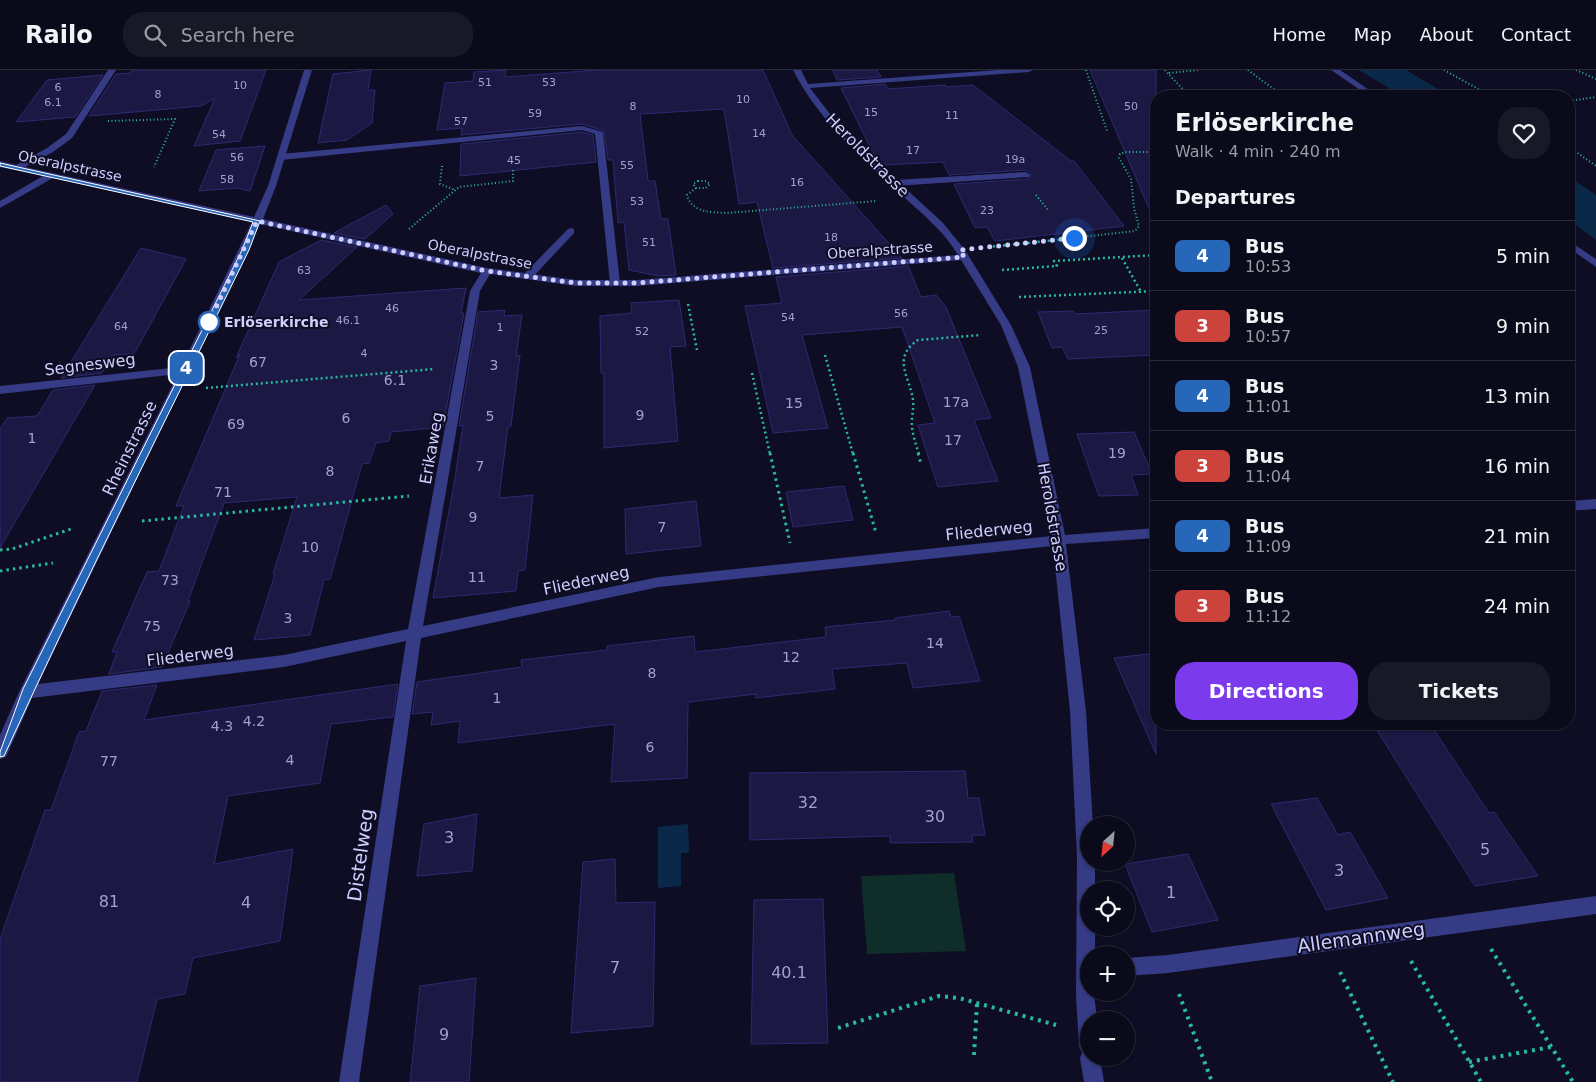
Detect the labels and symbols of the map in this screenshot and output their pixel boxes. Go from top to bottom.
house number: 51 [478,76,492,89]
house number: 53 [542,76,556,89]
house number: 10 [233,79,247,92]
house number: 6 [55,81,62,94]
house number: 8 [155,88,162,101]
house number: 10 [736,93,750,106]
house number: 6.1 [44,96,62,109]
house number: 8 [630,100,637,113]
house number: 50 [1124,100,1138,113]
house number: 15 [864,106,878,119]
house number: 59 [528,107,542,120]
house number: 11 [945,109,959,122]
street label: Heroldstrasse [822,110,913,201]
house number: 57 [454,115,468,128]
house number: 14 [752,127,766,140]
house number: 54 [212,128,226,141]
house number: 17 [906,144,920,157]
street label: Oberalpstrasse [17,147,123,185]
house number: 56 [230,151,244,164]
house number: 19a [1005,153,1025,166]
house number: 45 [507,154,521,167]
house number: 55 [620,159,634,172]
house number: 58 [220,173,234,186]
house number: 16 [790,176,804,189]
house number: 53 [630,195,644,208]
house number: 23 [980,204,994,217]
your location [1062,226,1087,251]
house number: 18 [824,231,838,244]
street label: Oberalpstrasse [426,236,534,272]
house number: 51 [642,236,656,249]
street label: Oberalpstrasse [827,238,933,262]
house number: 63 [297,264,311,277]
house number: 46 [385,302,399,315]
house number: 56 [894,307,908,320]
marker: Erlöserkirche [198,311,220,333]
house number: 54 [781,311,795,324]
place label: Erlöserkirche [224,314,328,330]
house number: 46.1 [336,314,360,327]
house number: 64 [114,320,128,333]
house number: 1 [497,321,504,334]
house number: 25 [1094,324,1108,337]
house number: 52 [635,325,649,338]
house number: 4 [361,347,368,360]
street label: Segnesweg [43,349,137,380]
line badge: 4 [170,352,202,384]
house number: 67 [249,354,267,370]
house number: 3 [490,357,498,373]
house number: 6.1 [384,372,406,388]
house number: 17a [943,394,969,410]
house number: 15 [785,395,803,411]
street label: Rheinstrasse [98,398,161,499]
house number: 9 [636,407,644,423]
house number: 5 [486,408,494,424]
house number: 6 [342,410,351,426]
street label: Erikaweg [416,410,447,486]
house number: 69 [227,416,245,432]
house number: 1 [28,430,36,446]
house number: 17 [944,432,962,448]
house number: 19 [1108,445,1126,461]
house number: 7 [476,458,484,474]
street label: Heroldstrasse [1034,461,1071,573]
house number: 8 [326,463,334,479]
house number: 71 [214,484,232,500]
house number: 9 [469,509,477,525]
street label: Fliederweg [944,516,1034,545]
house number: 7 [658,519,666,535]
house number: 10 [301,539,319,555]
street label: Fliederweg [541,562,631,599]
house number: 11 [468,569,486,585]
house number: 73 [161,572,179,588]
house number: 3 [284,610,292,626]
house number: 75 [143,618,161,634]
house number: 14 [926,635,944,651]
street label: Fliederweg [145,641,235,670]
house number: 12 [782,649,800,665]
house number: 8 [648,665,656,681]
house number: 1 [493,690,501,706]
house number: 4.2 [243,713,265,729]
house number: 4.3 [211,718,233,734]
house number: 6 [646,739,655,755]
house number: 4 [286,752,295,768]
house number: 77 [100,753,118,769]
house number: 32 [798,793,818,812]
street label: Distelweg [343,807,377,903]
house number: 30 [925,807,945,826]
north arrow [1080,816,1135,871]
house number: 3 [444,828,454,847]
house number: 5 [1480,840,1490,859]
house number: 3 [1334,861,1344,880]
house number: 1 [1166,883,1176,902]
house number: 81 [99,892,119,911]
house number: 4 [241,893,251,912]
street label: Allemannweg [1296,917,1426,957]
house number: 7 [610,958,620,977]
house number: 40.1 [771,963,807,982]
house number: 9 [439,1025,449,1044]

